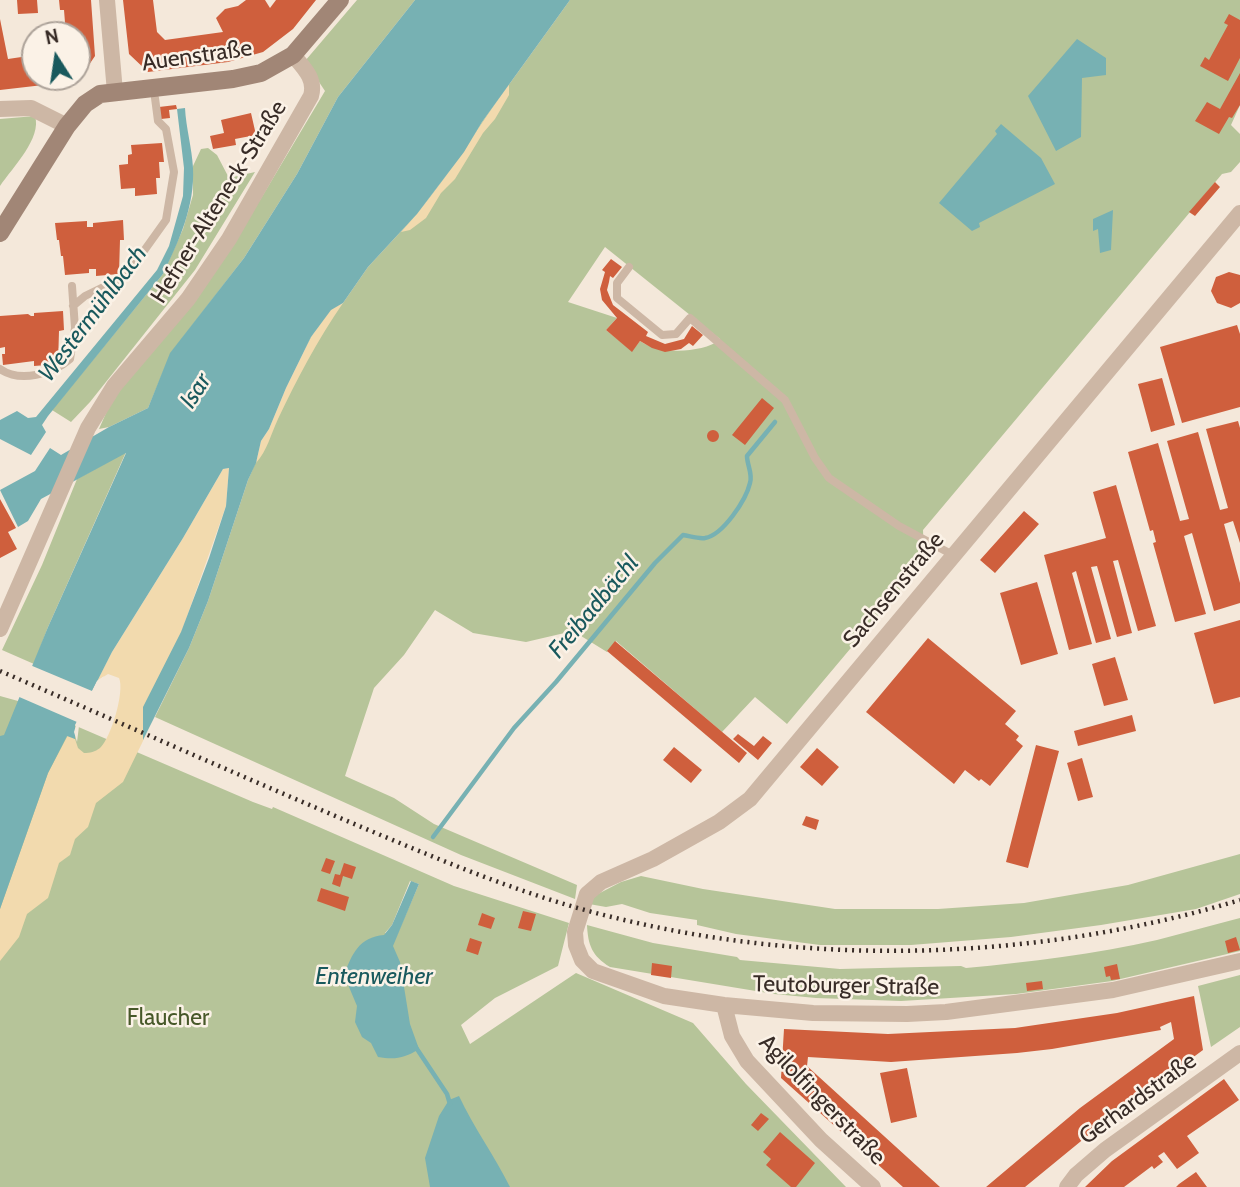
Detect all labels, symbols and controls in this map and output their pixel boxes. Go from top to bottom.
north arrow [21,21,91,91]
text: N [43,24,61,50]
street label: Auenstraße [140,35,254,77]
street label: Hefner-Alteneck-Straße [145,96,293,308]
water label: Westermühlbach [33,240,153,388]
water label: Isar [174,368,218,414]
street label: Sachsenstraße [838,527,950,653]
water label: Freibadbächl [543,550,645,664]
water label: Entenweiher [315,963,433,991]
street label: Teutoburger Straße [753,971,939,1001]
park label: Flaucher [127,1004,209,1032]
street label: Agilolfingerstraße [753,1029,891,1171]
street label: Gerhardstraße [1074,1047,1202,1151]

